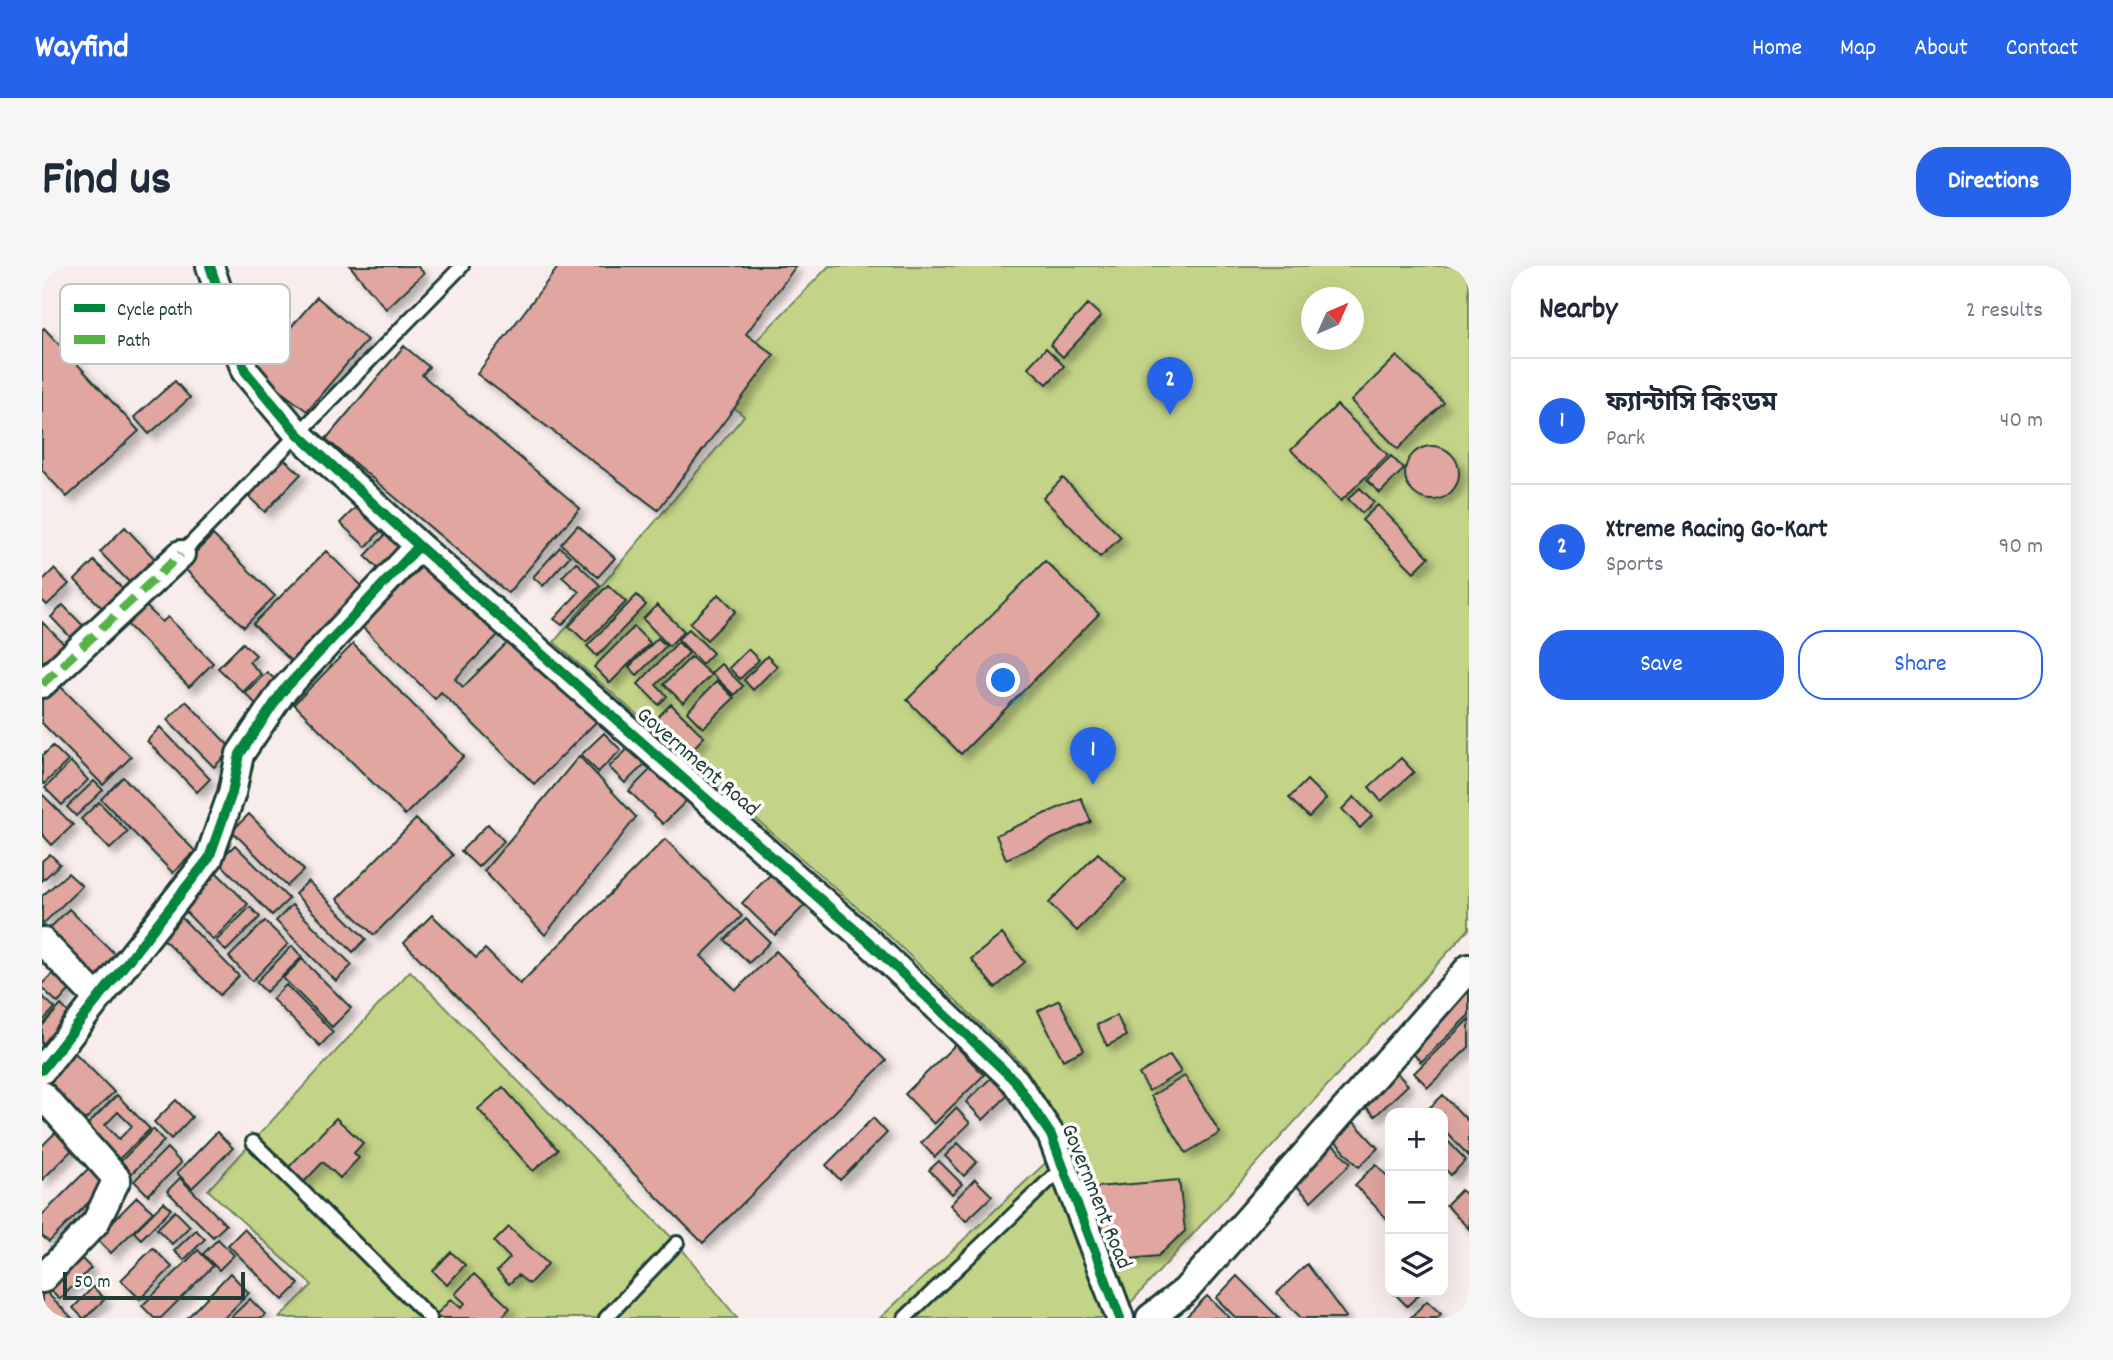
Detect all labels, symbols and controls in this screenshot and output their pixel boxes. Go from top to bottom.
text: Wayfind [35,26,129,73]
text: Home [1752,32,1802,66]
text: Map [1840,32,1876,66]
text: About [1914,32,1968,66]
text: Contact [2006,32,2078,66]
text: Find us [42,147,171,217]
button: Directions [1916,147,2071,217]
legend [60,284,290,364]
north arrow [1301,287,1364,350]
text: Nearby [1539,290,1617,333]
text: 2 results [1966,295,2043,328]
text: Cycle path [117,298,192,325]
text: Path [117,329,150,356]
pin: 2 [1147,357,1193,415]
text: ফ্যান্টাসি কিংডম [1606,386,1777,423]
text: 1 [1559,405,1565,438]
text: 40 m [2000,405,2043,438]
text: Park [1606,423,1645,456]
text: Xtreme Racing Go-Kart [1606,512,1828,549]
text: 2 [1557,531,1567,564]
text: 90 m [1999,531,2043,564]
text: Sports [1606,549,1664,582]
button: Save [1539,630,1784,700]
button: Share [1798,630,2043,700]
your location [986,663,1020,697]
street label: Government Road [628,700,766,826]
pin: 1 [1070,727,1116,785]
map controls [1385,1108,1448,1297]
button: + [1385,1108,1448,1171]
street label: Government Road [1051,1119,1139,1275]
button: − [1385,1171,1448,1234]
button: layers [1385,1234,1448,1297]
scale bar [63,1269,245,1301]
text: 50 m [74,1270,111,1297]

